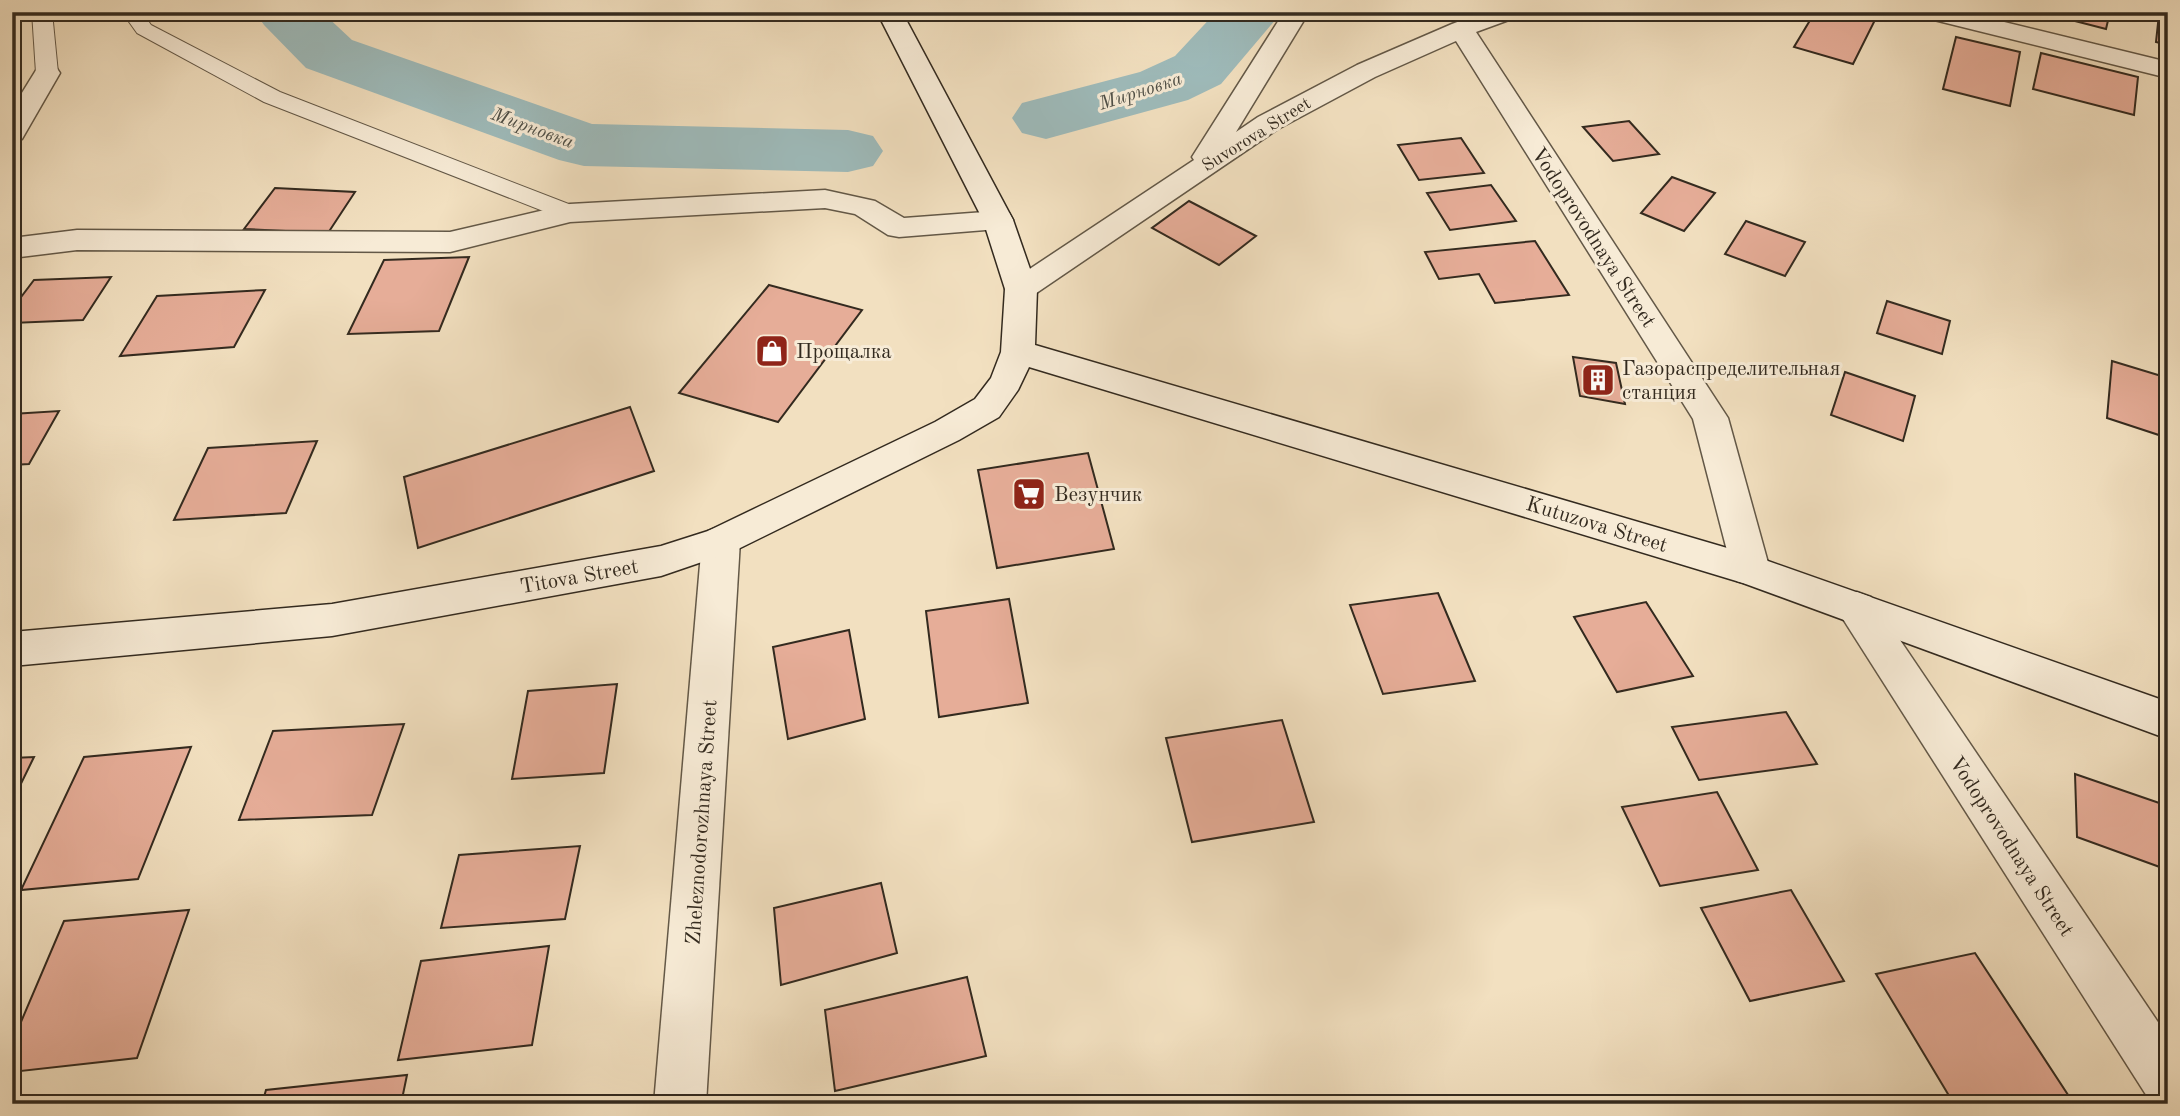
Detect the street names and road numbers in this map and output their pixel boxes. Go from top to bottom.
street label: Suvorova Street [1199,94,1314,175]
street label: Vodoprovodnaya Street [1527,144,1659,332]
street label: Kutuzova Street [1523,494,1670,557]
street label: Titova Street [518,557,640,598]
street label: Zheleznodorozhnaya Street [683,699,722,945]
street label: Vodoprovodnaya Street [1945,753,2077,941]

